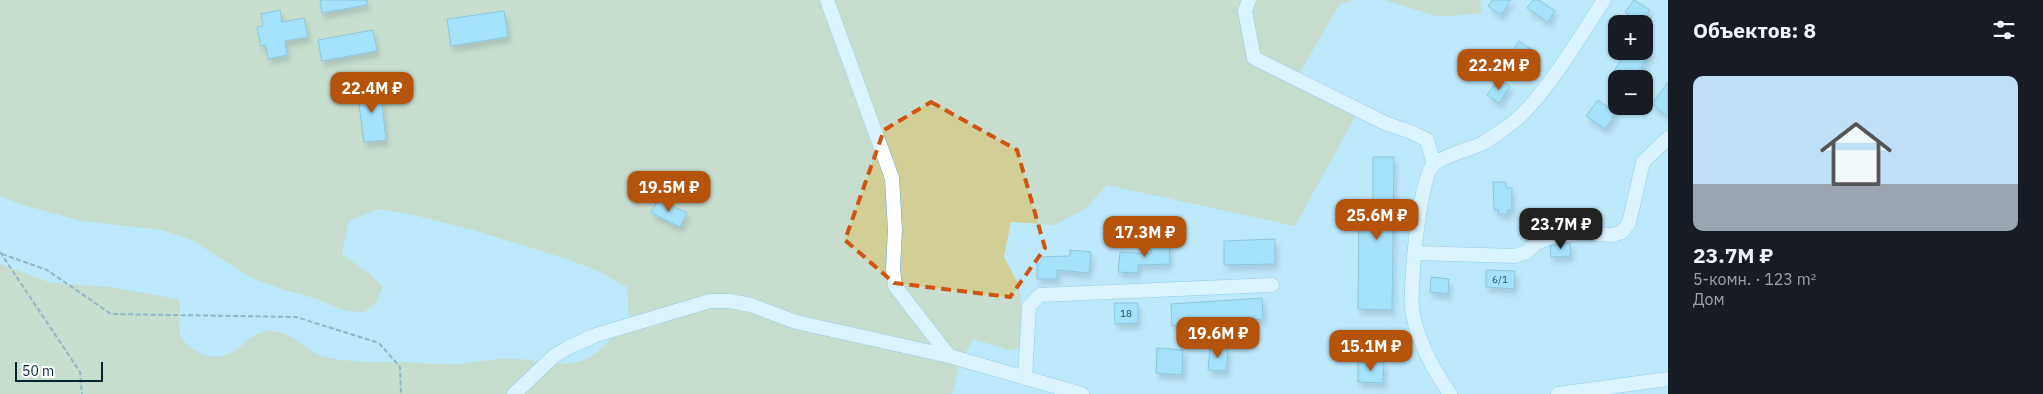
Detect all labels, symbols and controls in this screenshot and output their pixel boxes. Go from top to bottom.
map controls [1608,15,1653,115]
button: + [1608,15,1653,60]
text: Объектов: 8 [1693,16,1816,44]
icon: filters [1990,16,2018,44]
pin: 22.2M ₽ [1453,48,1545,91]
text: 22.2M ₽ [1468,55,1530,75]
button: − [1608,70,1653,115]
pin: 22.4M ₽ [326,72,418,114]
text: 22.4M ₽ [341,78,403,98]
icon: home [1811,109,1901,199]
pin: 19.5M ₽ [623,170,715,213]
text: 19.5M ₽ [638,177,700,197]
pin: 25.6M ₽ [1331,198,1423,241]
text: 25.6M ₽ [1346,205,1408,225]
pin: 23.7M ₽ [1515,208,1607,250]
text: 23.7M ₽ [1530,214,1592,234]
pin: 17.3M ₽ [1099,216,1191,258]
text: 17.3M ₽ [1114,222,1176,242]
text: 23.7M ₽ [1693,241,1773,269]
text: 5-комн. · 123 m² [1693,269,1816,289]
house number: 6/1 [1492,273,1508,286]
text: Дом [1693,289,1725,309]
house number: 18 [1120,307,1132,320]
pin: 19.6M ₽ [1172,316,1264,359]
text: 19.6M ₽ [1187,323,1249,343]
pin: 15.1M ₽ [1325,330,1417,372]
text: 15.1M ₽ [1340,336,1402,356]
scale bar [15,359,102,382]
text: 50 m [22,362,54,380]

